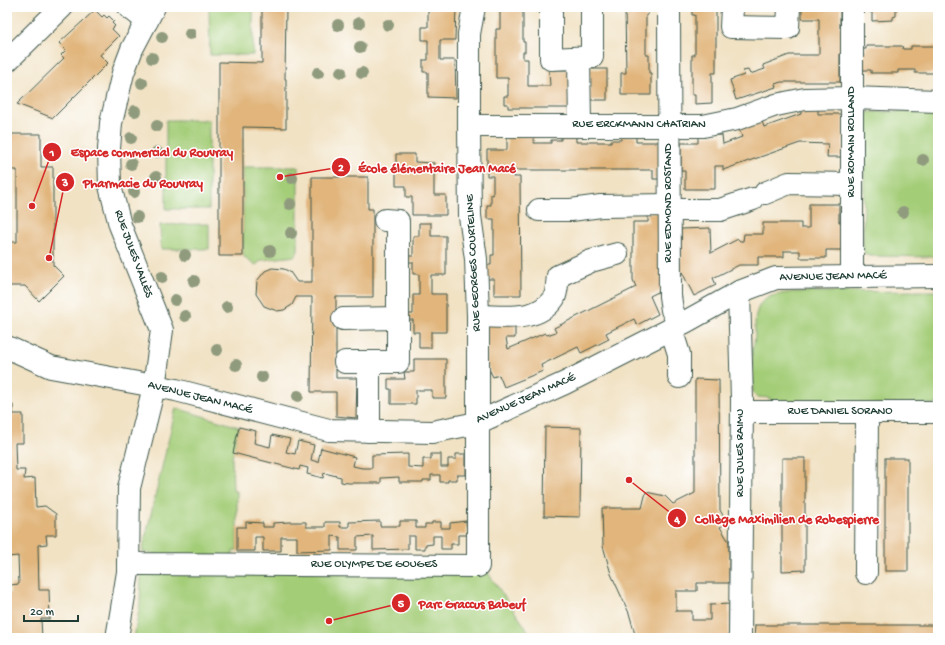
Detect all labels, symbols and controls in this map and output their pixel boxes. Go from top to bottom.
street label: RUE ROMAIN ROLLAND [845,86,859,198]
street label: RUE ERCKMANN CHATRIAN [572,118,706,132]
callout: Espace commercial du Rouvray [42,139,241,164]
street label: RUE EDMOND ROSTAND [662,143,676,263]
text: Espace commercial du Rouvray [71,146,234,162]
text: 1 [49,147,55,161]
callout: École élémentaire Jean Macé [331,155,524,180]
text: École élémentaire Jean Macé [358,161,517,177]
text: 2 [338,162,344,176]
callout: Pharmacie du Rouvray [55,170,211,195]
text: 3 [61,177,68,191]
text: Pharmacie du Rouvray [82,177,204,192]
street label: RUE GEORGES COURTELINE [463,194,485,332]
street label: RUE JULES VALLÈS [111,208,156,300]
street label: AVENUE JEAN MACÉ [779,269,887,285]
street label: AVENUE JEAN MACÉ [474,371,578,427]
street label: AVENUE JEAN MACÉ [146,378,254,418]
street label: RUE DANIEL SORANO [787,405,893,419]
street label: RUE JULES RAIMU [734,409,748,497]
callout: Collège Maximilien de Robespierre [667,506,887,531]
text: Collège Maximilien de Robespierre [694,513,880,529]
text: 4 [673,514,680,528]
street label: RUE OLYMPE DE GOUGES [311,558,438,572]
callout: Parc Graccus Babeuf [391,591,533,616]
scale bar [24,597,78,623]
text: Parc Graccus Babeuf [418,597,527,613]
text: 5 [398,598,405,612]
text: 20 m [30,606,55,620]

